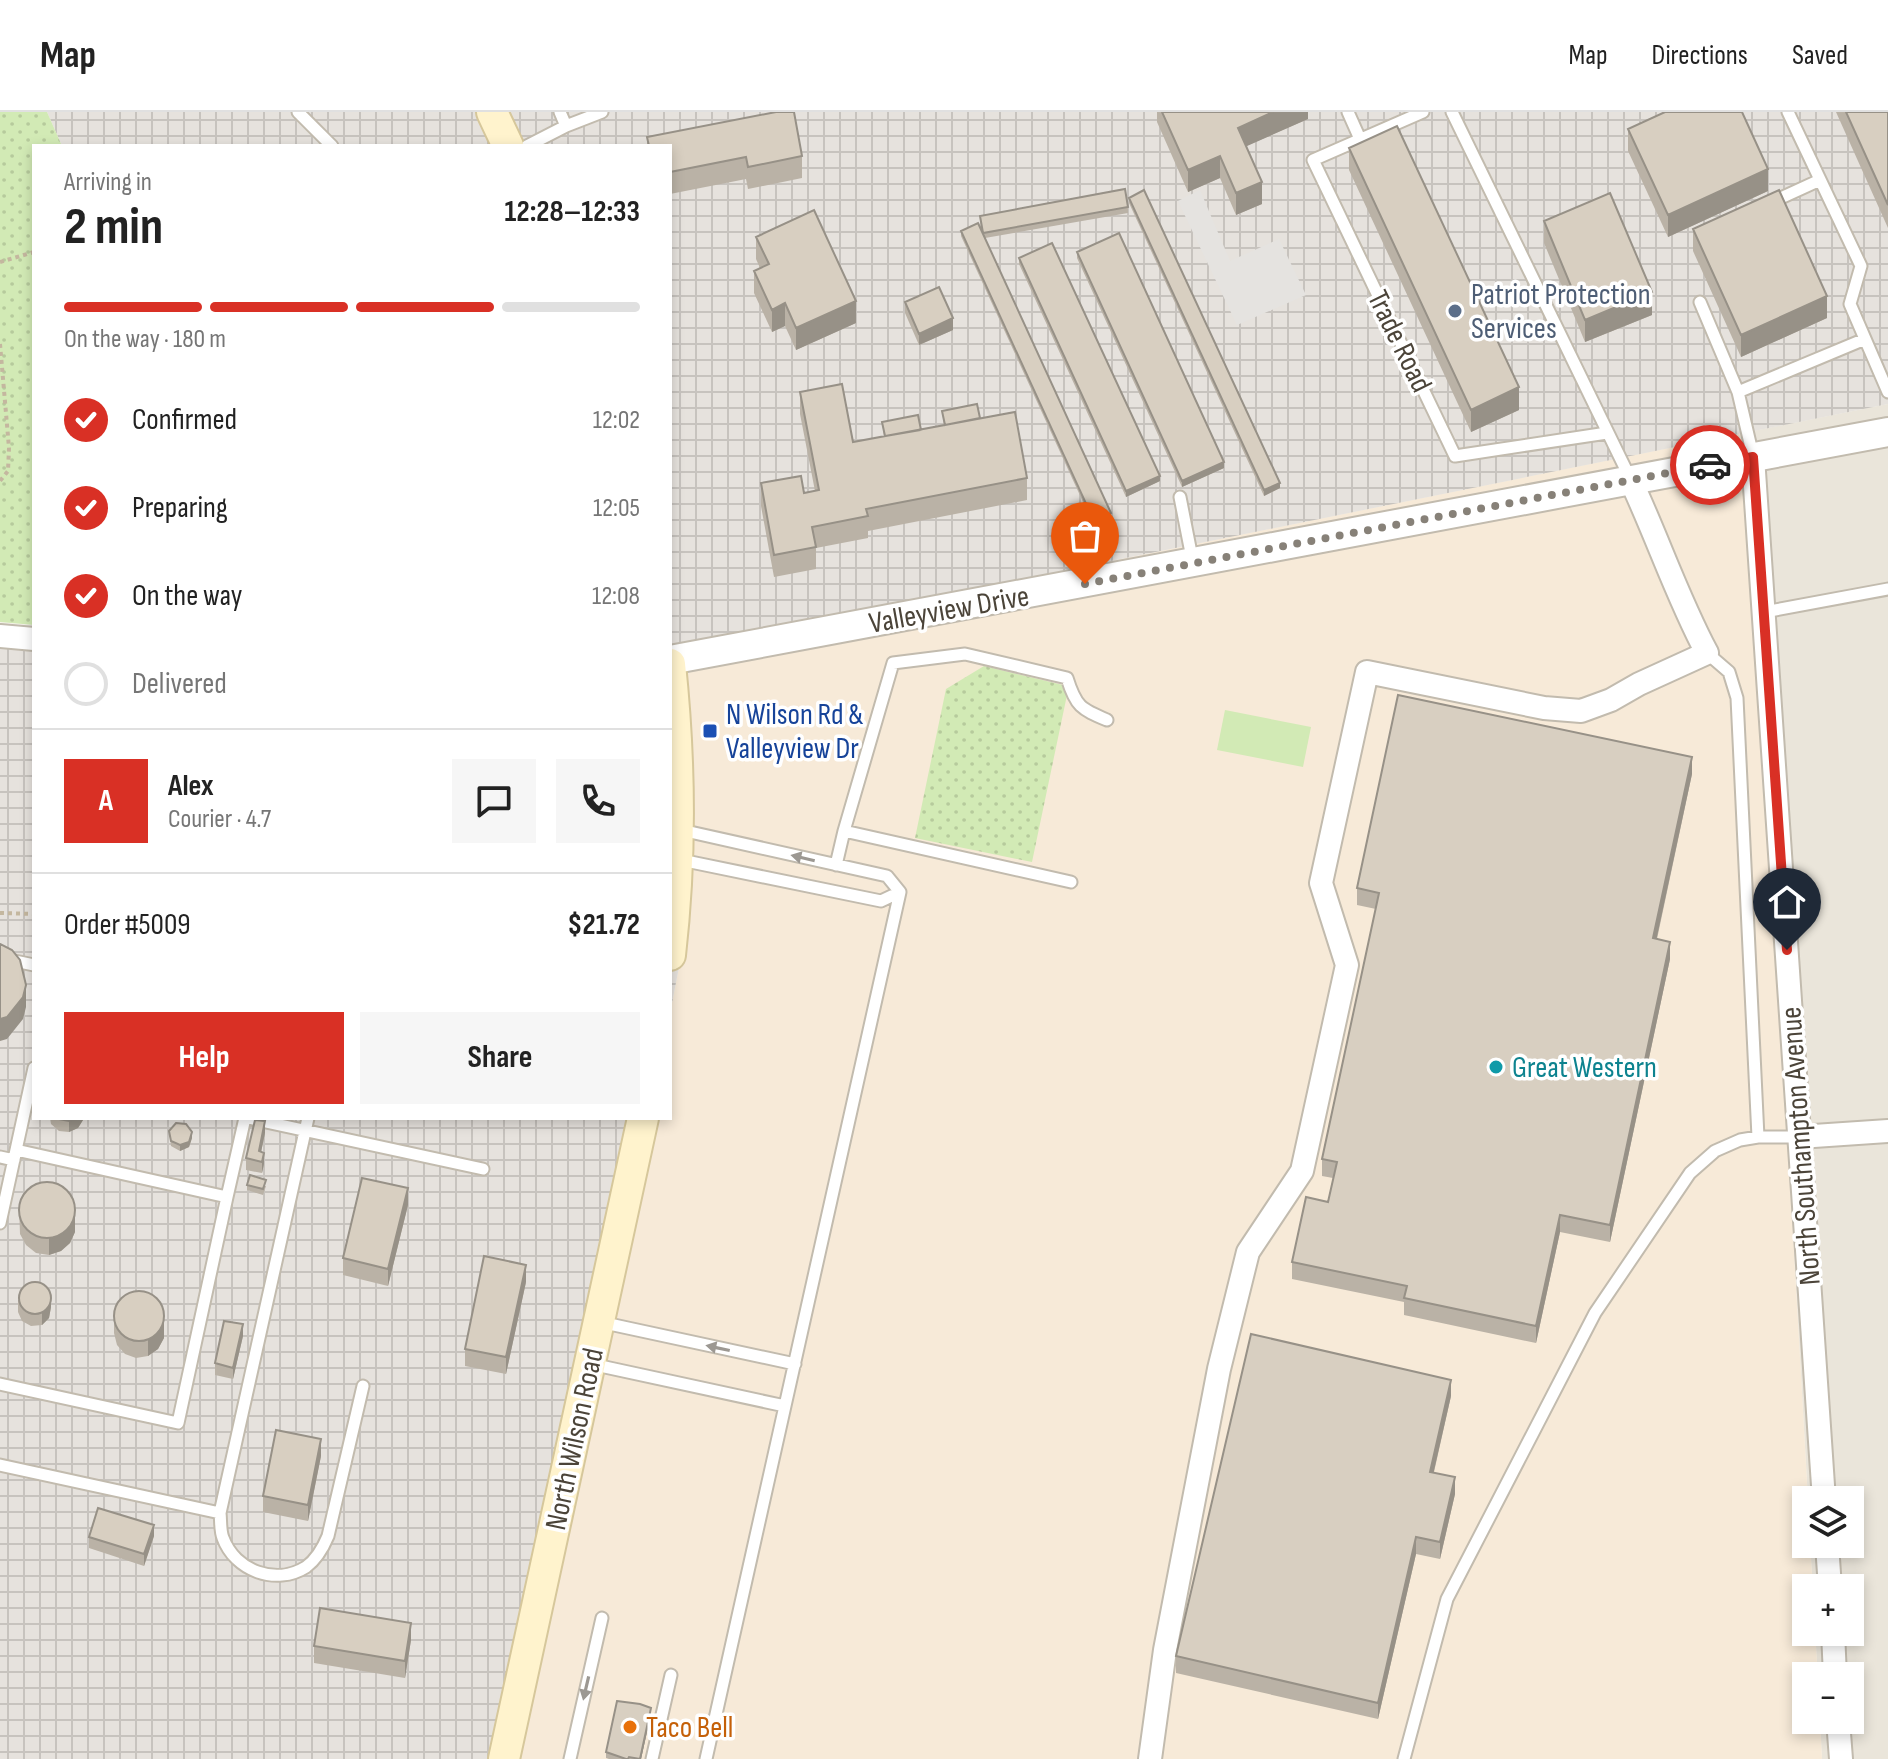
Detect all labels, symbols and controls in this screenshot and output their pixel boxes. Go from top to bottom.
text: Map [40,33,96,78]
text: Map [1569,39,1608,72]
text: Directions [1652,39,1748,72]
text: Saved [1792,39,1848,72]
text: Arriving in [64,167,152,198]
text: 12:28–12:33 [504,194,640,230]
text: 2 min [64,196,163,259]
place label: Patriot Protection Services [1471,277,1651,347]
street label: Trade Road [1359,285,1439,398]
marker: Patriot Protection Services [1446,302,1464,320]
text: On the way · 180 m [64,324,226,355]
icon: check [64,398,108,442]
text: Confirmed [132,402,237,438]
text: 12:02 [593,405,640,436]
courier [1670,425,1750,505]
icon: car [1688,443,1732,487]
icon: check [64,486,108,530]
text: Preparing [132,490,228,526]
text: 12:05 [593,493,640,524]
pin [1051,502,1119,584]
icon: bag [1063,514,1107,558]
icon: check [64,574,108,618]
text: On the way [132,578,242,614]
street label: Valleyview Drive [866,578,1032,642]
text: 12:08 [592,581,640,612]
text: Delivered [132,666,227,702]
place label: N Wilson Rd & Valleyview Dr [726,697,864,767]
marker: N Wilson Rd & Valleyview Dr [701,722,719,740]
button: chat [452,759,536,843]
button: phone [556,759,640,843]
text: Alex [168,768,214,804]
text: A [99,783,113,819]
text: Courier · 4.7 [168,804,271,835]
one-way arrow [791,851,816,864]
pin [1753,868,1821,950]
icon: home [1765,880,1809,924]
text: Order #5009 [64,907,191,943]
text: $21.72 [567,907,640,943]
street label: North Southampton Avenue [1773,1006,1829,1286]
button: Help [64,1012,344,1104]
button: Share [360,1012,640,1104]
place label: Great Western [1512,1050,1657,1086]
marker: Great Western [1487,1058,1505,1076]
one-way arrow [706,1341,731,1354]
street label: North Wilson Road [538,1345,612,1533]
map controls [1792,1486,1864,1734]
button: layers [1792,1486,1864,1558]
button: + [1792,1574,1864,1646]
button: − [1792,1662,1864,1734]
one-way arrow [579,1676,592,1701]
place label: Taco Bell [646,1710,733,1746]
marker: Taco Bell [621,1718,639,1736]

